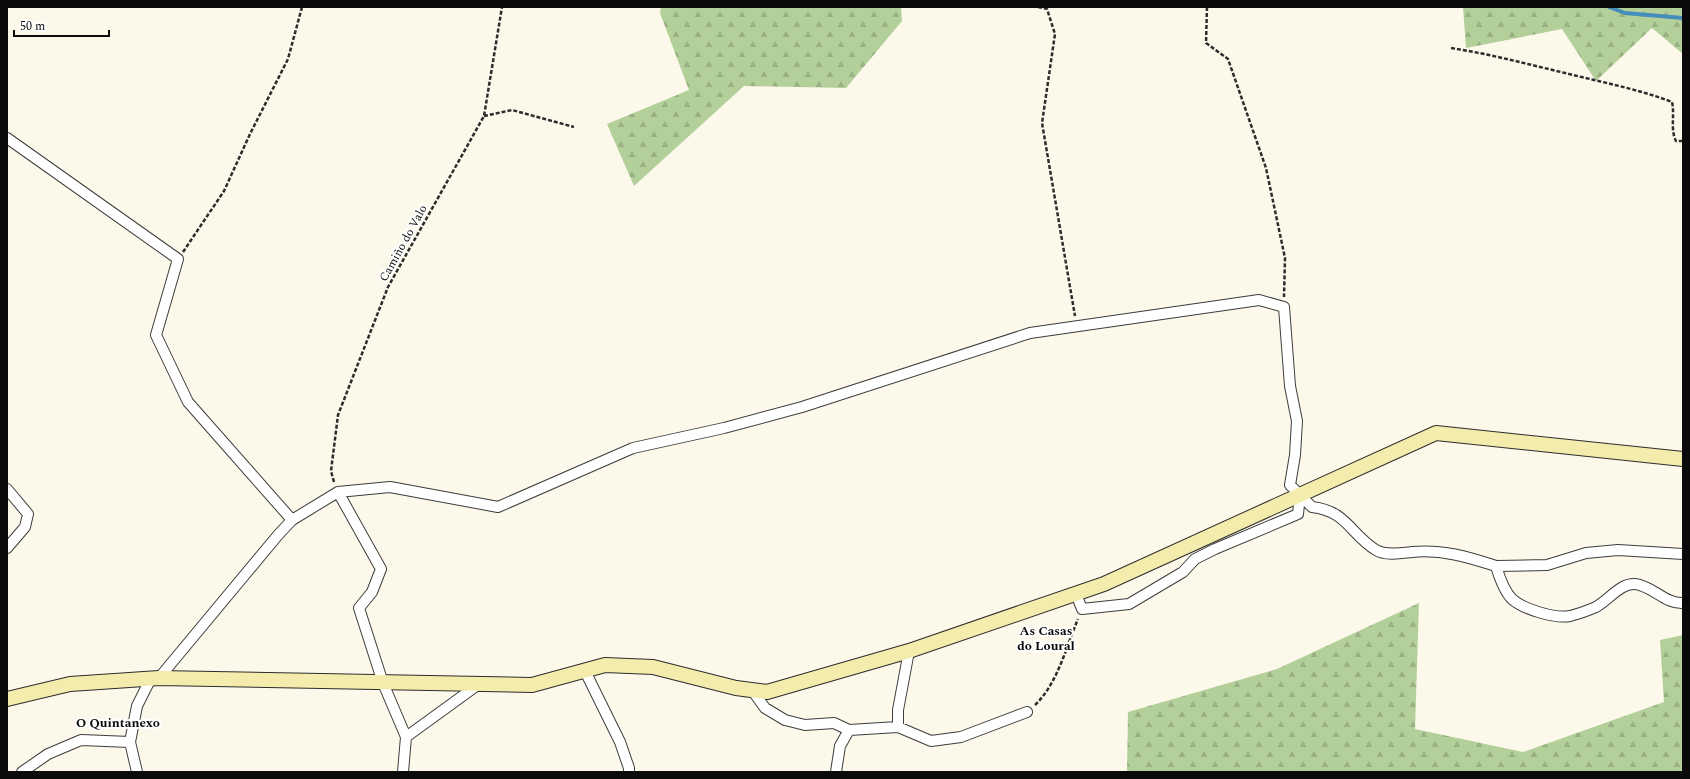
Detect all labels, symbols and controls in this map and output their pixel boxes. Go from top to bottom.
scale bar [14,12,109,38]
text: 50 m [20,17,45,36]
street label: Camiño do Valo [374,201,432,285]
district label: As Casas do Loural [1017,621,1075,656]
district label: O Quintanexo [76,713,160,733]

